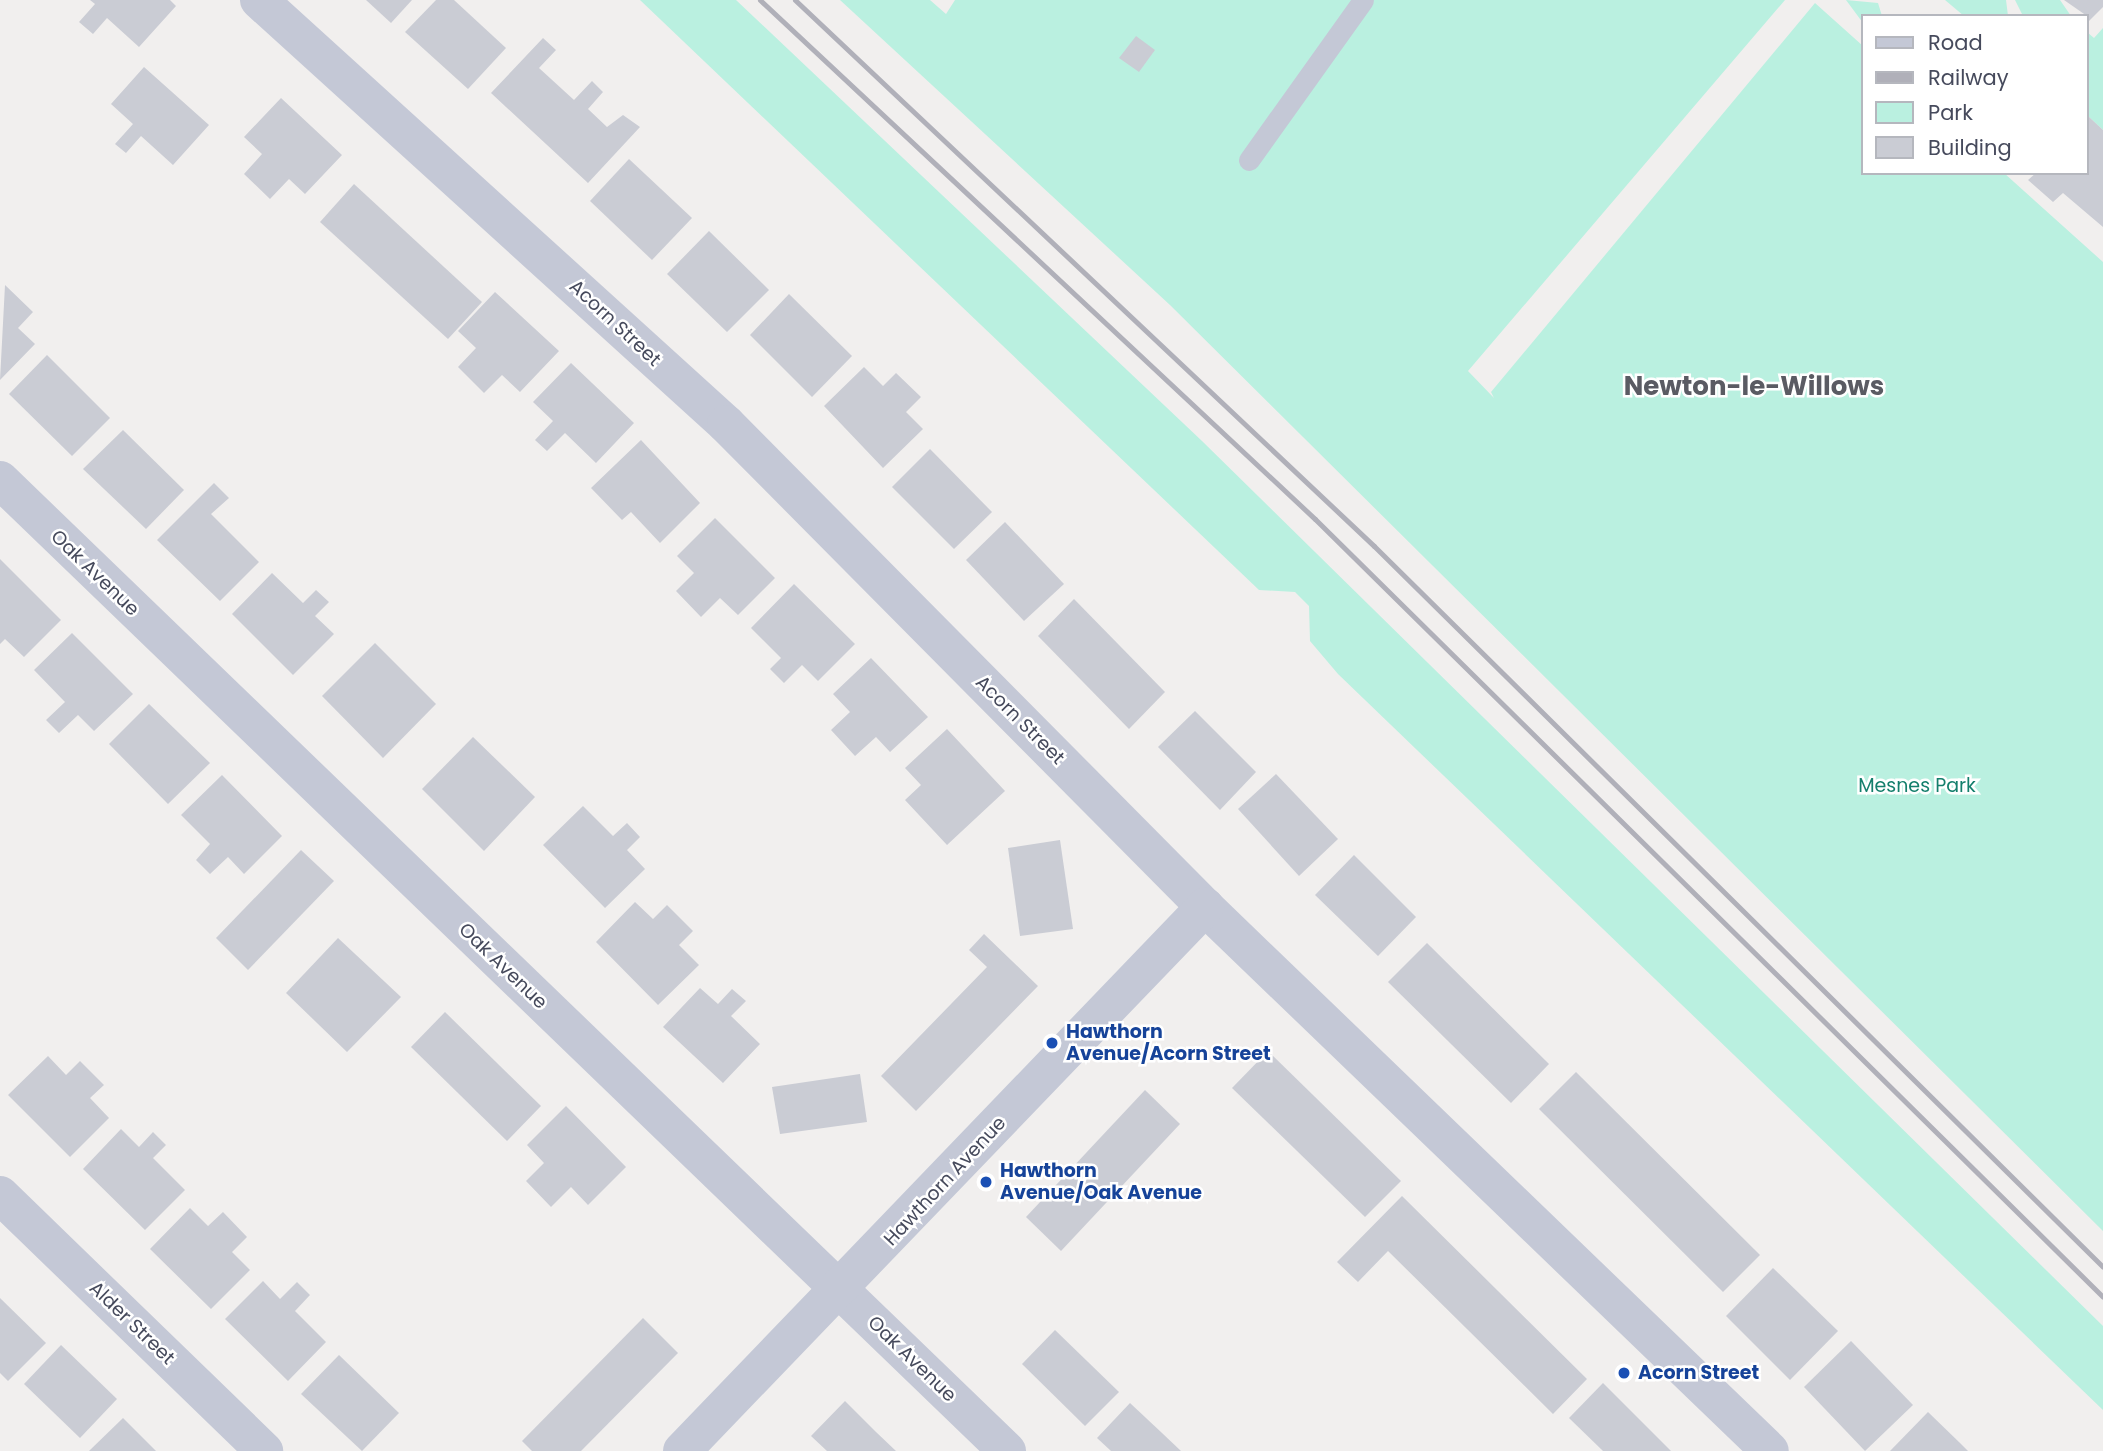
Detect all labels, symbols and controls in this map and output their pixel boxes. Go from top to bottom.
legend [1862,14,2089,175]
text: Road [1928,28,1983,57]
text: Railway [1928,63,2009,92]
text: Park [1928,98,1973,127]
text: Building [1928,133,2012,162]
street label: Acorn Street [565,275,665,371]
district label: Newton-le-Willows [1624,371,1884,403]
street label: Oak Avenue [46,525,144,621]
street label: Acorn Street [971,671,1069,769]
park label: Mesnes Park [1858,775,1976,797]
street label: Oak Avenue [454,918,552,1014]
place label: Hawthorn Avenue/Acorn Street [1066,1021,1271,1065]
marker: Hawthorn Avenue/Acorn Street [1044,1035,1060,1051]
street label: Hawthorn Avenue [879,1112,1011,1250]
place label: Hawthorn Avenue/Oak Avenue [1000,1160,1202,1204]
marker: Hawthorn Avenue/Oak Avenue [978,1174,994,1190]
street label: Alder Street [85,1277,179,1369]
street label: Oak Avenue [863,1311,961,1407]
place label: Acorn Street [1638,1362,1759,1384]
marker: Acorn Street [1616,1365,1632,1381]

